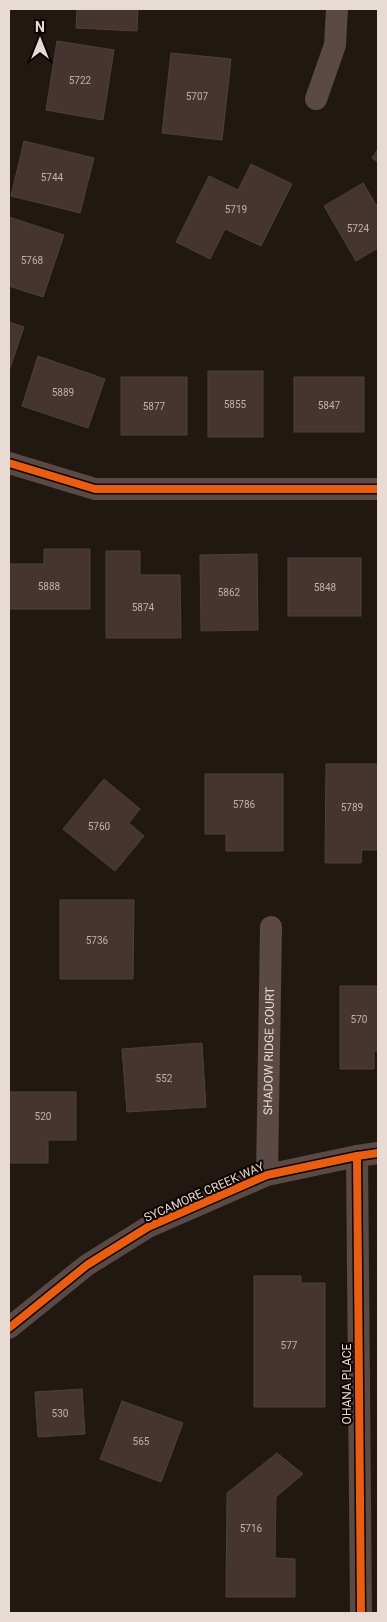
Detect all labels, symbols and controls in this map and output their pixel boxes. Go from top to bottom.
north arrow [15,15,65,65]
text: N [35,19,45,35]
house number: 5722 [69,75,92,86]
house number: 5707 [186,91,209,102]
house number: 5744 [41,172,64,183]
house number: 5719 [225,204,247,215]
house number: 5724 [347,223,370,234]
house number: 5768 [21,255,44,266]
house number: 5889 [52,387,74,398]
house number: 5855 [224,399,247,410]
house number: 5847 [318,400,341,411]
house number: 5877 [143,401,166,412]
house number: 5888 [38,581,61,592]
house number: 5848 [314,582,337,593]
house number: 5862 [218,587,241,598]
house number: 5874 [132,602,155,613]
house number: 5786 [233,799,256,810]
house number: 5789 [341,802,363,813]
house number: 5760 [88,821,111,832]
house number: 5736 [86,935,109,946]
street label: SHADOW RIDGE COURT [261,987,277,1115]
house number: 570 [351,1014,368,1025]
house number: 552 [156,1073,173,1084]
house number: 520 [35,1111,52,1122]
street label: SYCAMORE CREEK WAY [142,1159,267,1225]
house number: 577 [281,1340,298,1351]
street label: OHANA PLACE [340,1343,354,1424]
house number: 530 [52,1408,69,1419]
house number: 565 [133,1436,150,1447]
house number: 5716 [240,1523,263,1534]

